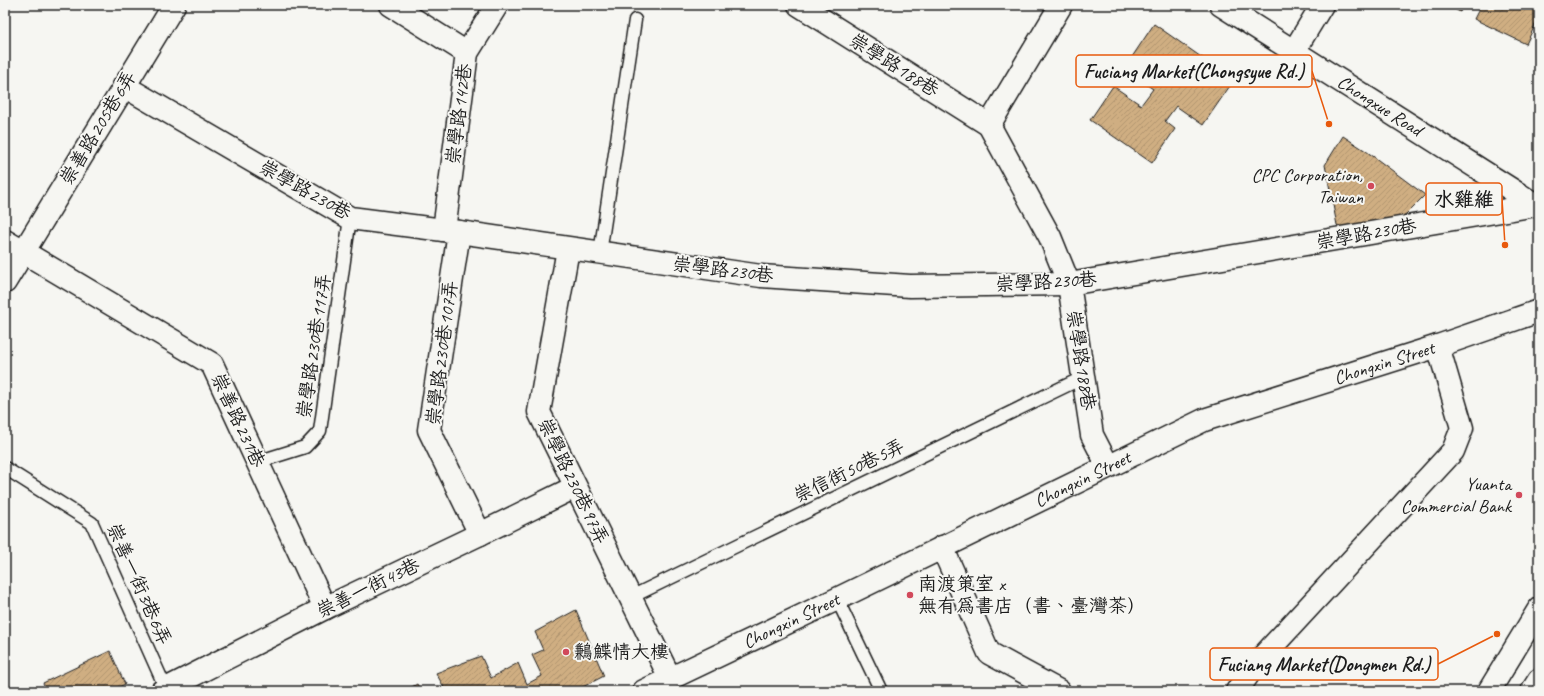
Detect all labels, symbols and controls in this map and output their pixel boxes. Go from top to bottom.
street label: 崇學路188巷 [845,28,943,102]
callout: Fuciang Market(Chongsyue Rd.) [1076,55,1312,87]
text: Fuciang Market(Chongsyue Rd.) [1084,59,1305,85]
street label: 崇學路142巷 [441,62,477,166]
street label: 崇善路205巷6弄 [54,66,142,190]
street label: Chongxue Road [1333,70,1430,144]
street label: 崇學路230巷 [255,155,355,225]
place label: CPC Corporation, Taiwan [1252,163,1363,209]
marker: CPC Corporation, Taiwan [1366,181,1376,191]
callout: 水雞維 [1426,183,1502,215]
text: 水雞維 [1434,187,1494,212]
street label: 崇學路230巷 [1314,213,1418,255]
street label: 崇學路230巷 [671,252,775,288]
street label: 崇學路230巷 [995,267,1097,297]
street label: 崇學路230巷117弄 [292,272,336,420]
street label: 崇學路230巷107弄 [421,279,463,427]
street label: 崇學路188巷 [1061,308,1101,412]
street label: Chongxin Street [1331,335,1439,390]
street label: 崇善路231巷 [206,369,270,471]
street label: 崇學路230巷97弄 [532,414,614,548]
street label: 崇信街50巷5弄 [790,434,908,508]
street label: Chongxin Street [1030,445,1136,513]
place label: Yuanta Commercial Bank [1401,472,1513,518]
marker: Yuanta Commercial Bank [1514,490,1524,500]
street label: 崇善一街3巷6弄 [101,519,177,649]
street label: 崇善一街43巷 [312,553,424,623]
place label: 南渡策室 x 無有為書店（書、臺灣茶） [918,572,1146,618]
street label: Chongxin Street [739,587,845,654]
marker: 南渡策室 x 無有為書店（書、臺灣茶） [905,590,915,600]
place label: 鶼鰈情大樓 [574,640,669,664]
marker: 鶼鰈情大樓 [561,647,571,657]
callout: Fuciang Market(Dongmen Rd.) [1210,648,1438,680]
text: Fuciang Market(Dongmen Rd.) [1218,652,1432,677]

